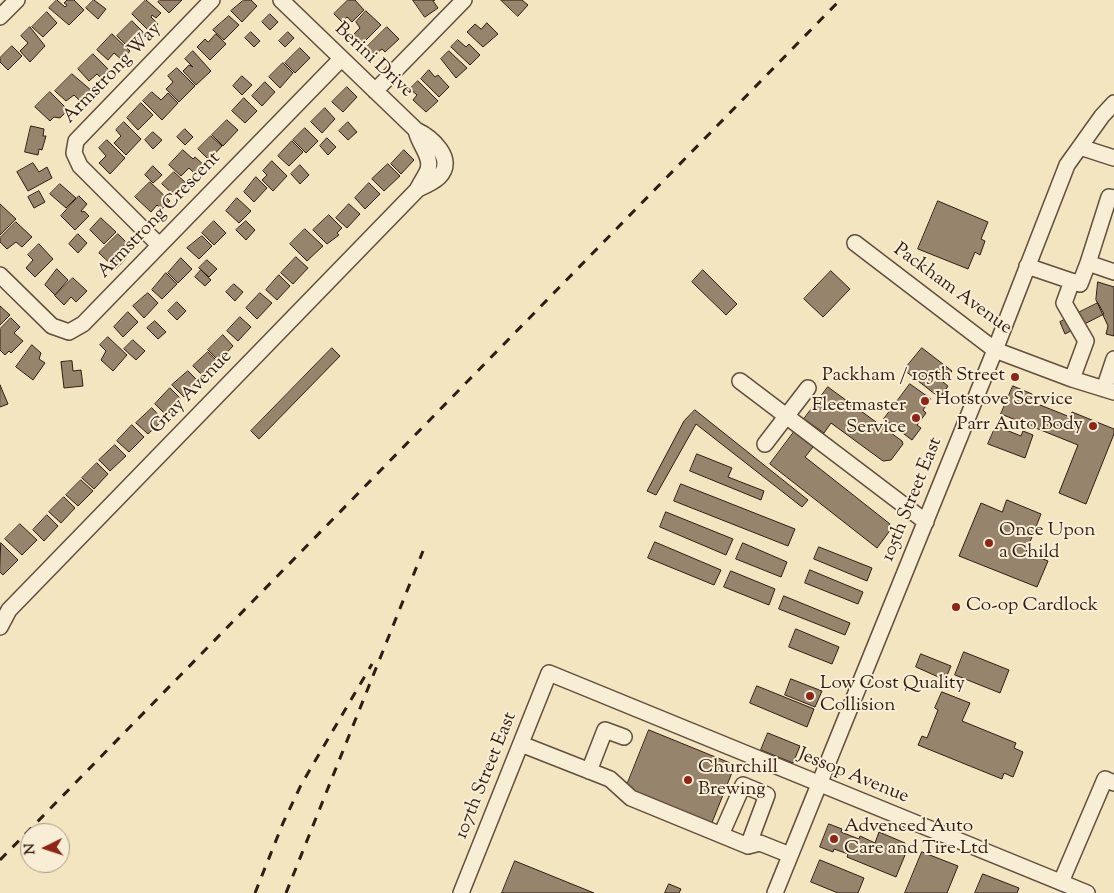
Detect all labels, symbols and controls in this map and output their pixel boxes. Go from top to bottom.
street label: Armstrong Way [59,19,167,129]
street label: Berini Drive [329,19,417,103]
street label: Armstrong Crescent [94,148,226,284]
street label: Packham Avenue [888,239,1016,341]
street label: Gray Avenue [146,346,238,440]
place label: Packham / 105th Street [822,366,1005,388]
marker: Packham / 105th Street [1009,371,1021,383]
place label: Hotstove Service [935,390,1073,412]
marker: Hotstove Service [919,395,931,407]
place label: Fleetmaster Service [812,396,906,440]
marker: Fleetmaster Service [910,412,922,424]
place label: Parr Auto Body [957,415,1083,437]
marker: Parr Auto Body [1087,420,1099,432]
street label: 105th Street East [878,435,948,565]
place label: Once Upon a Child [999,521,1095,565]
marker: Once Upon a Child [983,537,995,549]
place label: Co-op Cardlock [966,596,1098,618]
marker: Co-op Cardlock [950,601,962,613]
place label: Low Cost Quality Collision [820,674,965,718]
marker: Low Cost Quality Collision [804,690,816,702]
street label: 107th Street East [451,709,523,843]
street label: Jessop Avenue [794,744,912,810]
place label: Churchill Brewing [698,758,778,802]
marker: Churchill Brewing [682,774,694,786]
place label: Advenced Auto Care and Tire Ltd [844,817,988,861]
north arrow [20,823,70,873]
marker: Advenced Auto Care and Tire Ltd [828,833,840,845]
text: N [21,843,41,855]

